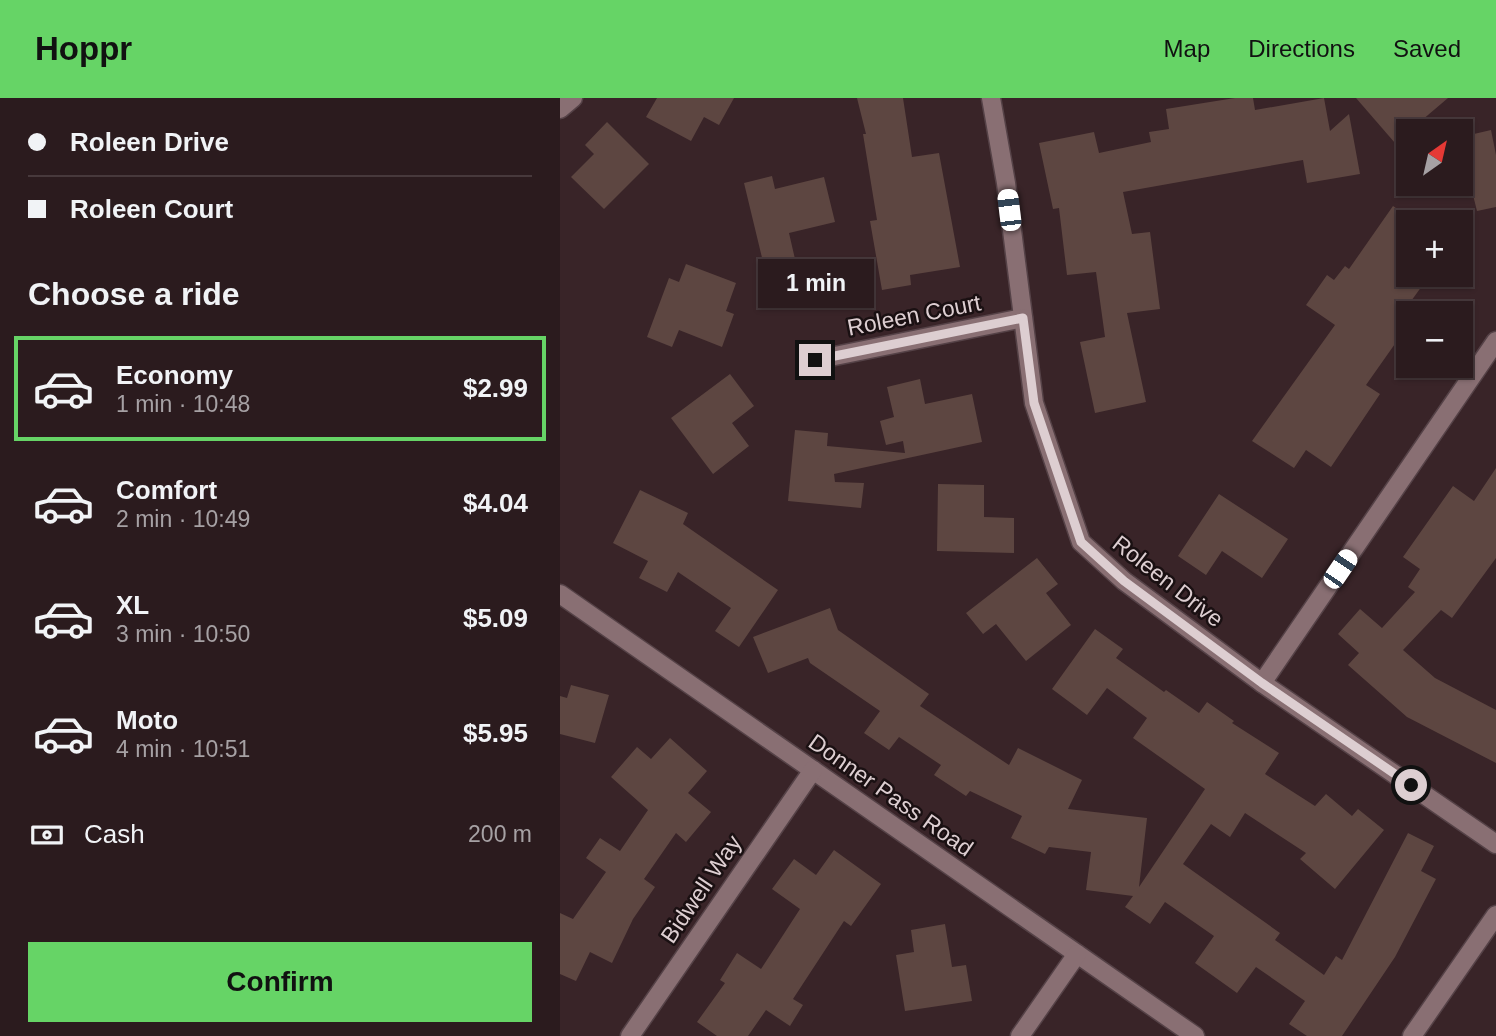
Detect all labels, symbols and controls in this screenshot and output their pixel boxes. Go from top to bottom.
text: Hoppr [35,30,132,67]
text: Map [1164,35,1210,62]
text: Directions [1248,35,1355,62]
text: Saved [1393,35,1461,62]
north arrow [1396,119,1474,196]
map controls [1396,119,1473,378]
text: Roleen Drive [70,127,229,157]
car [997,188,1022,232]
text: Roleen Court [70,194,233,224]
button: + [1396,210,1473,287]
callout: 1 min [757,258,873,308]
text: 1 min [786,270,846,296]
text: Choose a ride [28,276,240,312]
street label: Roleen Court [845,289,984,341]
button: − [1396,301,1473,378]
route end [799,344,831,376]
icon: car [32,357,95,420]
text: Economy [116,360,233,390]
text: $2.99 [463,373,528,403]
text: 1 min · 10:48 [116,391,250,417]
icon: car [32,472,95,535]
text: Comfort [116,475,217,505]
text: $4.04 [463,488,528,518]
text: 2 min · 10:49 [116,506,250,532]
street label: Roleen Drive [1108,530,1228,632]
car [1320,546,1361,592]
icon: car [32,587,95,650]
text: XL [116,590,149,620]
text: $5.09 [463,603,528,633]
text: 3 min · 10:50 [116,621,250,647]
icon: car [32,702,95,765]
text: Moto [116,705,178,735]
text: $5.95 [463,718,528,748]
street label: Donner Pass Road [804,729,978,861]
text: 4 min · 10:51 [116,736,250,762]
route start [1395,769,1427,801]
icon: cash [28,816,66,854]
text: Cash [84,819,145,849]
text: 200 m [468,821,532,847]
street label: Bidwell Way [655,830,747,948]
button: Confirm [28,942,532,1022]

